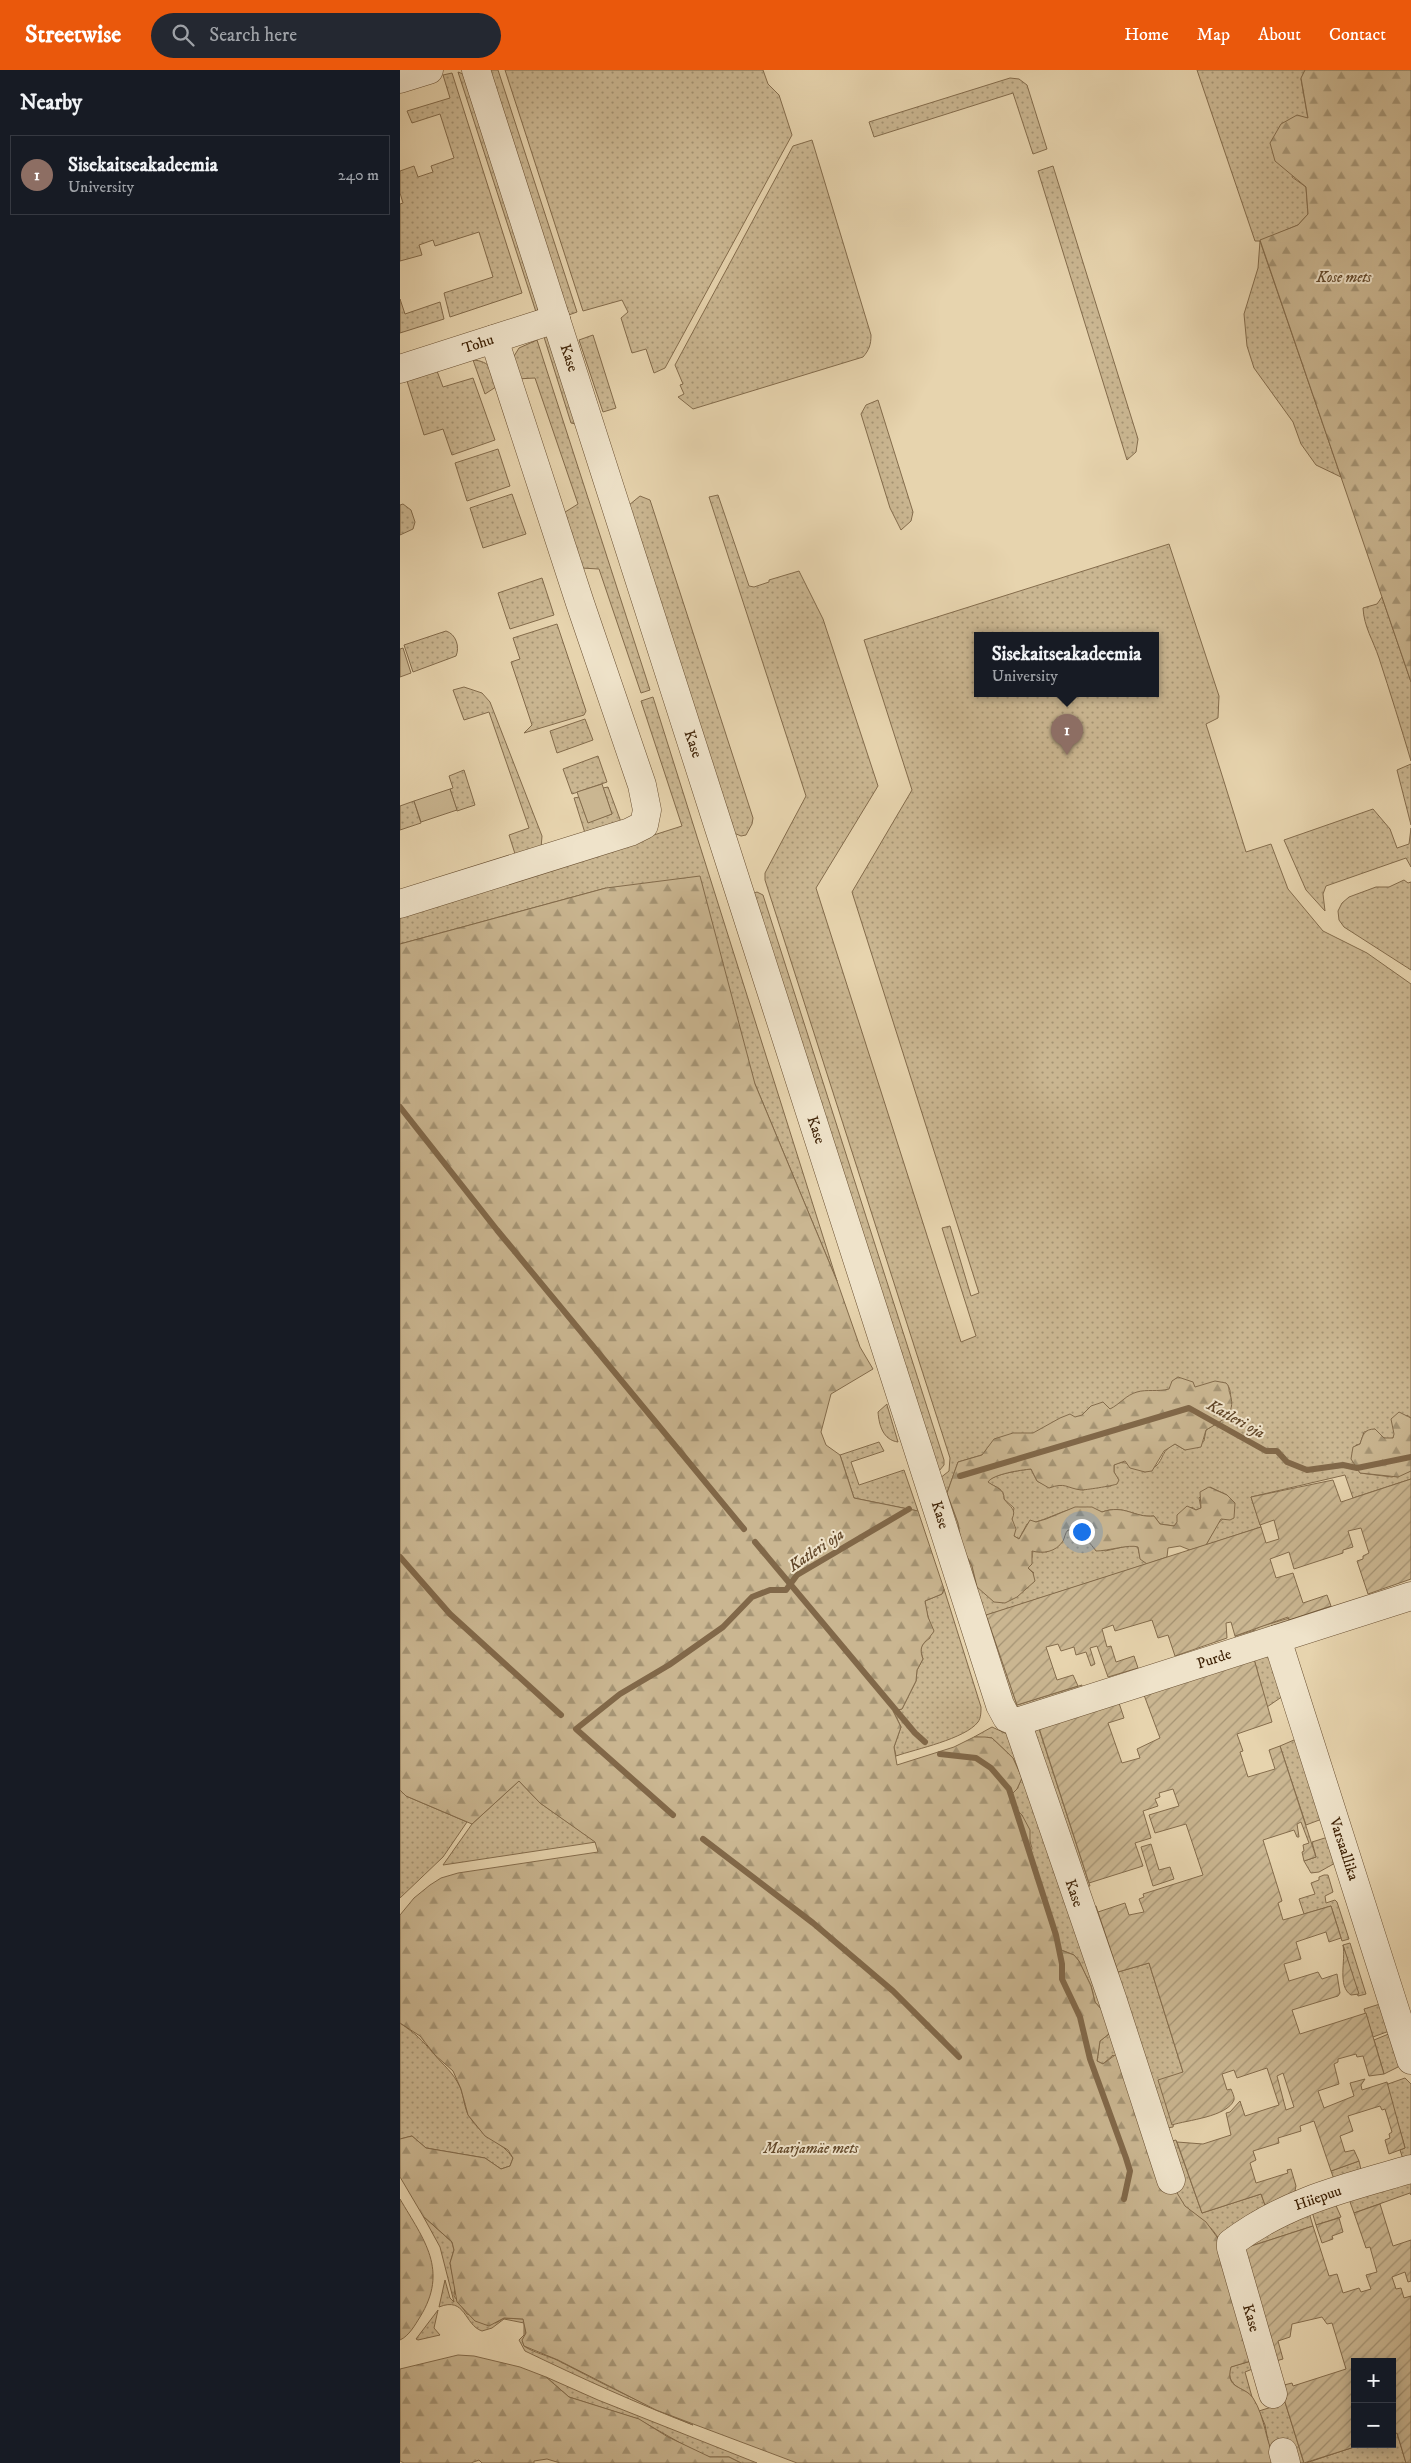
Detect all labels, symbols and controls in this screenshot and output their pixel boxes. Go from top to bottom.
search box [151,13,501,58]
text: Streetwise [25,20,121,50]
icon: search [169,21,197,49]
text: Search here [209,24,297,47]
text: Home [1124,24,1169,46]
text: Map [1197,24,1230,46]
text: About [1258,24,1301,46]
text: Contact [1329,24,1386,46]
text: Nearby [20,90,82,116]
text: Sisekaitseakadeemia [68,154,218,177]
text: 1 [34,165,40,185]
text: 240 m [338,165,379,185]
text: University [68,177,134,197]
park label: Kose mets [1316,268,1372,287]
street label: Tohu [460,330,496,358]
street label: Kase [556,342,582,374]
popup [974,632,1159,697]
text: Sisekaitseakadeemia [992,643,1141,666]
text: University [992,666,1058,686]
pin: 1 [1051,714,1083,755]
street label: Kase [680,728,706,760]
street label: Kase [803,1114,829,1146]
water label: Katleri oja [1203,1394,1268,1443]
street label: Kase [927,1499,953,1531]
your location [1069,1519,1095,1545]
water label: Katleri oja [783,1524,848,1576]
street label: Purde [1194,1645,1234,1673]
street label: Varsaallika [1325,1814,1363,1883]
street label: Kase [1060,1877,1088,1909]
park label: Maarjamäe mets [763,2139,859,2158]
street label: Hiiepuu [1292,2181,1344,2215]
street label: Kase [1238,2302,1264,2334]
map controls [1351,2358,1396,2448]
button: + [1351,2358,1396,2403]
button: − [1351,2403,1396,2448]

